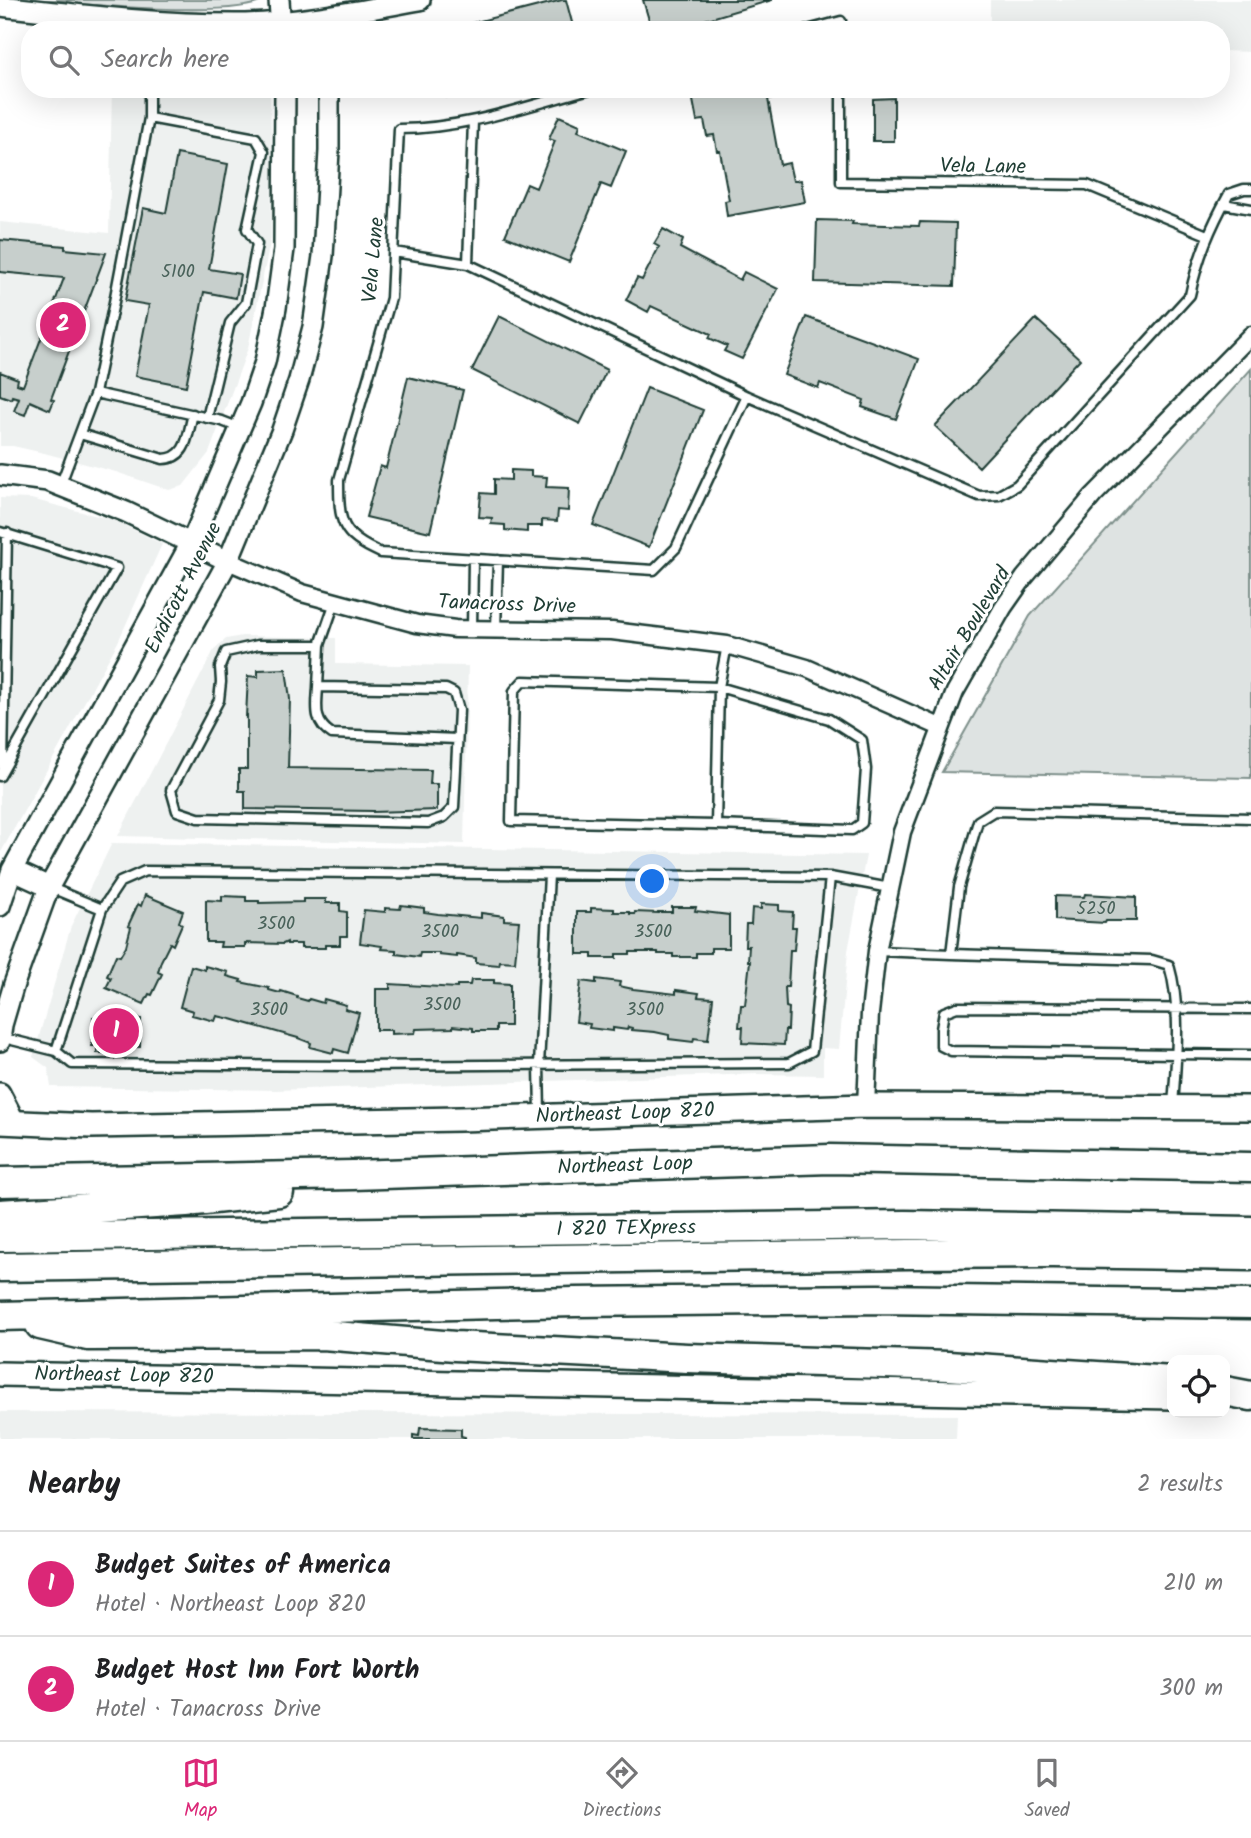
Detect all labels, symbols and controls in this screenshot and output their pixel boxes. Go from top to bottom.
search box [21,21,1230,98]
text: Search here [101,39,229,81]
icon: search [45,41,83,79]
street label: Vela Lane [940,150,1027,184]
street label: Vela Lane [354,215,394,304]
house number: 5100 [161,258,195,287]
pin: 2 [40,299,86,351]
street label: Endicott Avenue [137,516,232,660]
street label: Altair Boulevard [920,560,1020,697]
street label: Tanacross Drive [437,586,577,624]
your location [635,864,669,898]
house number: 5250 [1077,895,1115,924]
house number: 3500 [257,910,295,939]
house number: 3500 [421,918,459,947]
house number: 3500 [634,918,672,947]
house number: 3500 [423,991,461,1020]
house number: 3500 [250,996,288,1025]
house number: 3500 [626,996,664,1025]
pin: 1 [93,1005,139,1057]
street label: Northeast Loop 820 [535,1094,715,1134]
street label: Northeast Loop [557,1147,693,1185]
street label: I 820 TEXpress [556,1211,696,1247]
map controls [1167,1355,1230,1418]
button: locate [1167,1355,1230,1418]
street label: Northeast Loop 820 [34,1358,214,1394]
text: Nearby [28,1461,120,1509]
text: 2 results [1137,1467,1223,1503]
text: Budget Suites of America [95,1545,391,1587]
text: 1 [48,1566,54,1602]
text: 210 m [1163,1566,1223,1602]
text: Hotel · Northeast Loop 820 [95,1587,366,1623]
text: Budget Host Inn Fort Worth [95,1650,419,1692]
text: 2 [44,1671,58,1707]
text: 300 m [1159,1671,1223,1707]
text: Hotel · Tanacross Drive [95,1692,321,1728]
tab: Map [182,1754,220,1826]
tab: Directions [583,1754,661,1826]
tab: Saved [1024,1754,1069,1826]

